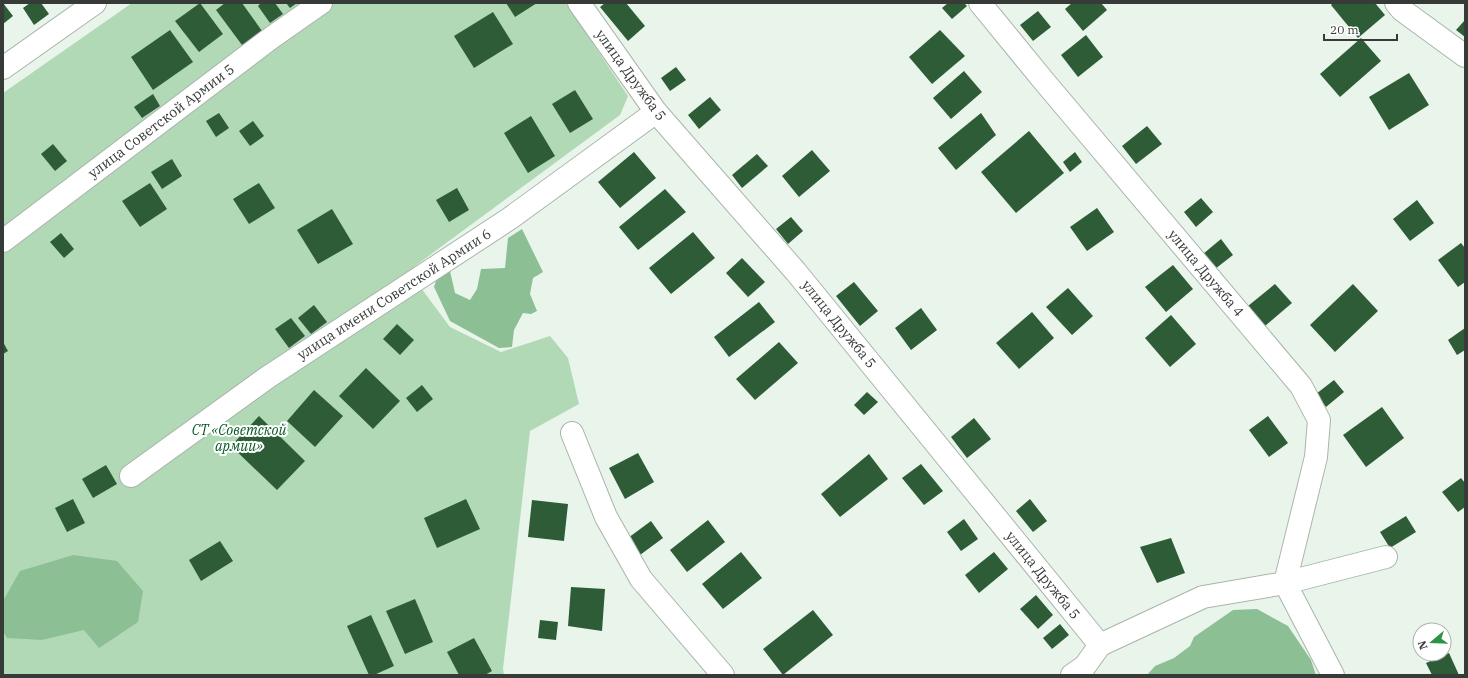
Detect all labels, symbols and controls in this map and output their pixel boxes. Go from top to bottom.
scale bar [1324,16,1397,42]
text: 20 m [1330,22,1359,37]
street label: улица Дружба 5 [592,26,670,124]
street label: улица Советской Армии 5 [84,60,238,182]
street label: улица имени Советской Армии 6 [294,224,494,364]
street label: улица Дружба 4 [1164,226,1248,320]
street label: улица Дружба 5 [798,276,880,372]
park label: СТ «Советской армии» [192,421,286,455]
street label: улица Дружба 5 [1002,527,1084,623]
north arrow [1412,622,1452,662]
text: N [1414,639,1431,652]

